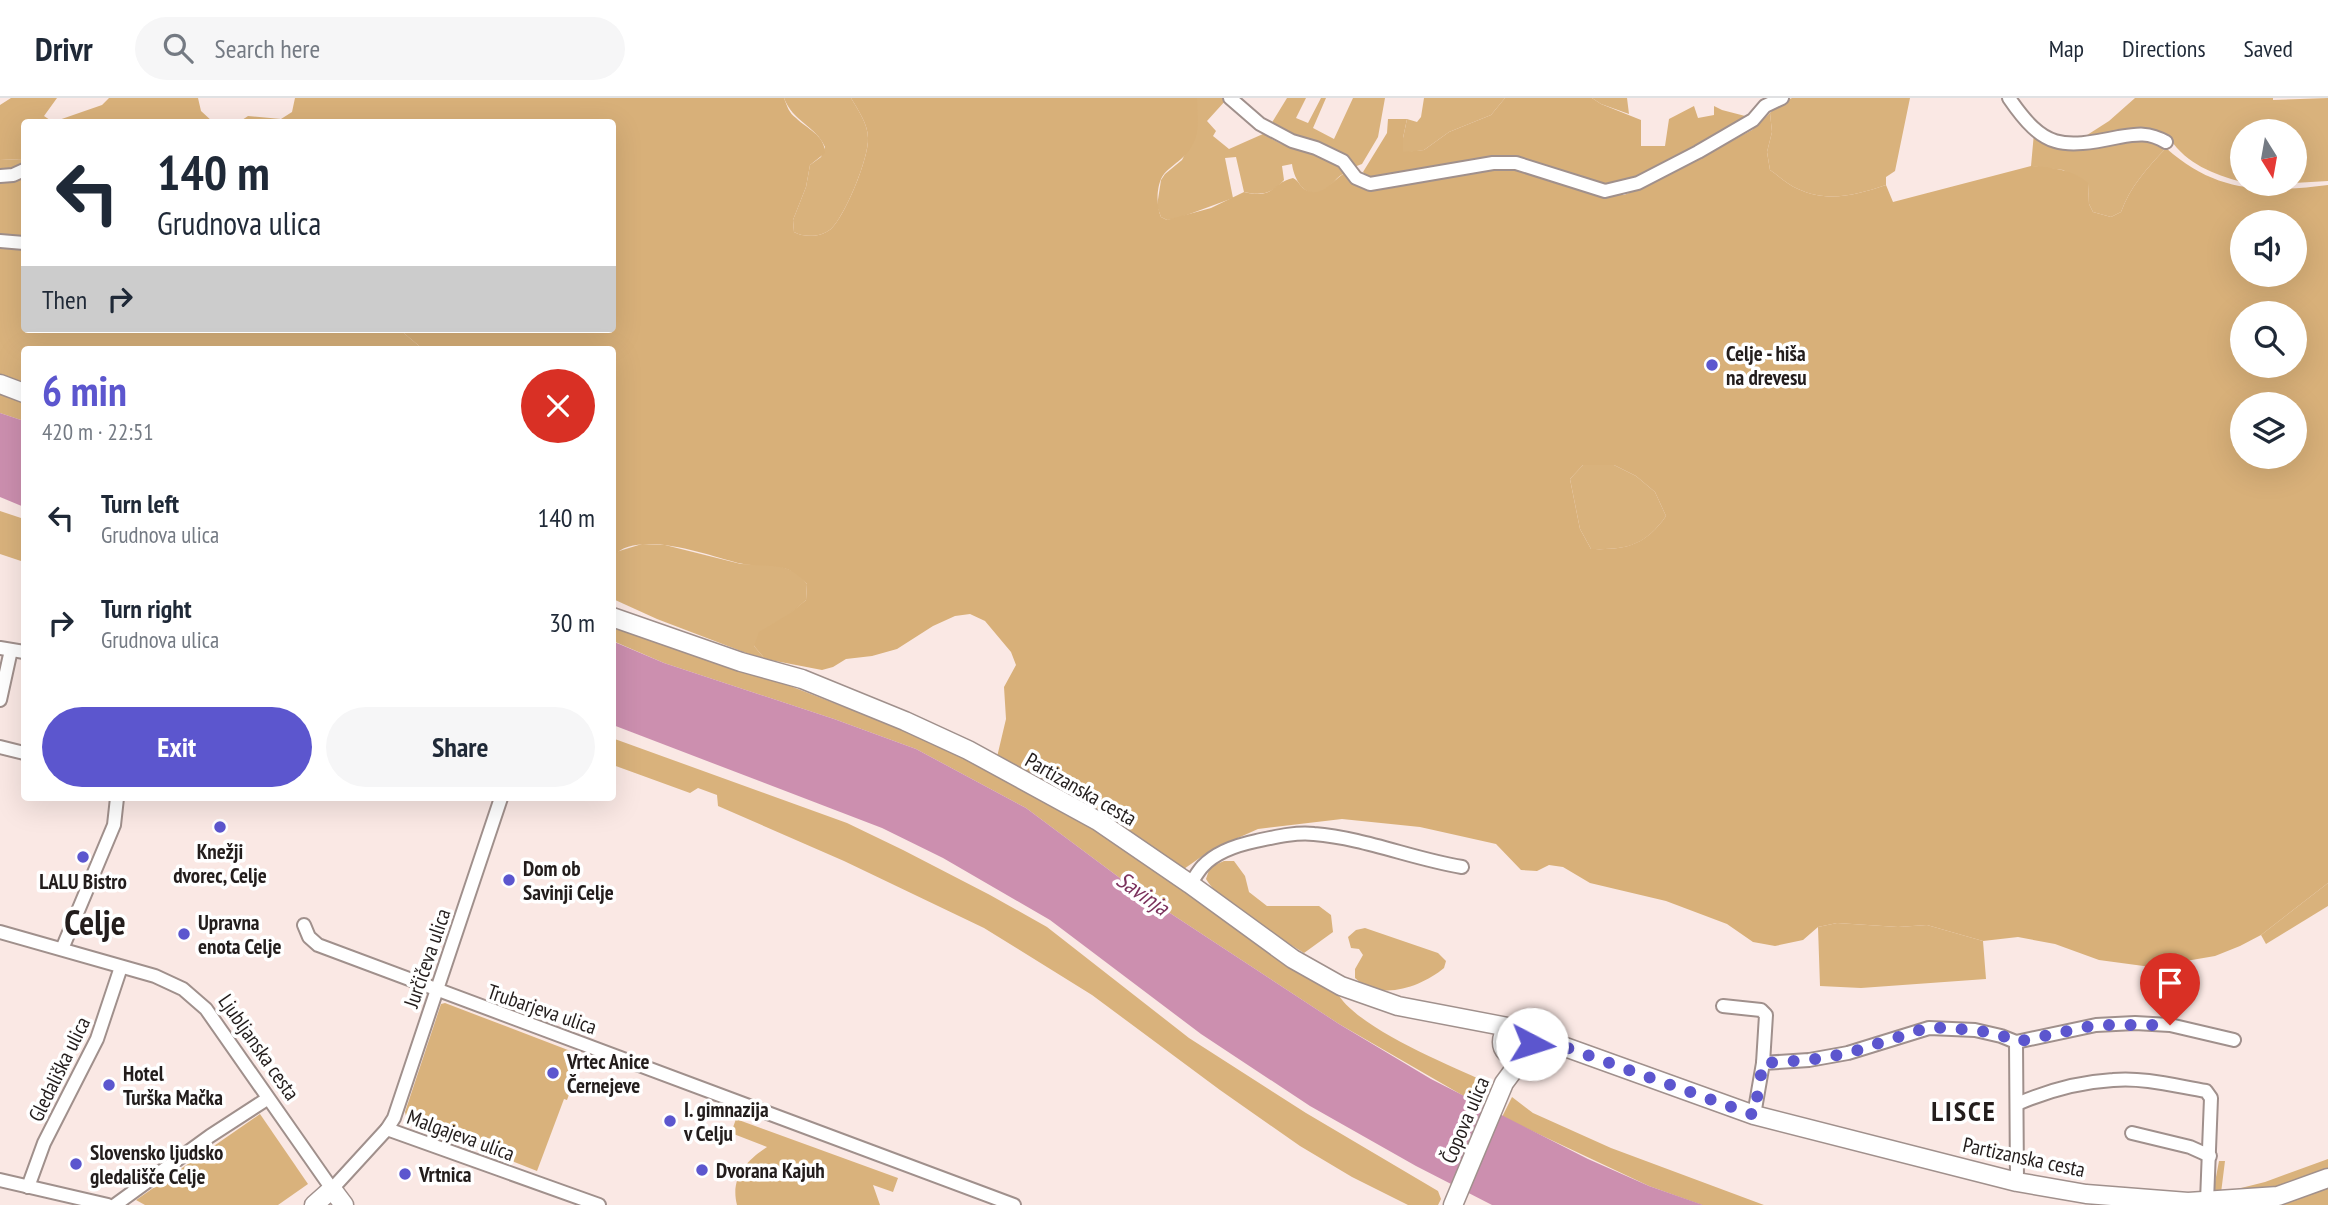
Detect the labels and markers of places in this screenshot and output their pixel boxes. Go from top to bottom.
place label: Celje - hiša na drevesu [1726,340,1807,391]
marker: Celje - hiša na drevesu [1704,357,1720,373]
marker: Knežji dvorec, Celje [212,819,228,835]
place label: Knežji dvorec, Celje [173,838,267,889]
marker: LALU Bistro [75,849,91,865]
place label: Dom ob Savinji Celje [523,855,614,906]
place label: LALU Bistro [39,868,127,895]
marker: Dom ob Savinji Celje [501,872,517,888]
place label: Upravna enota Celje [198,909,281,960]
marker: Upravna enota Celje [176,926,192,942]
pin [2140,953,2200,1025]
place label: Vrtec Anice Černejeve [566,1048,650,1099]
place label: Hotel Turška Mačka [123,1060,223,1111]
marker: Vrtec Anice Černejeve [545,1065,561,1081]
marker: Hotel Turška Mačka [101,1077,117,1093]
place label: I. gimnazija v Celju [683,1096,769,1147]
marker: I. gimnazija v Celju [662,1113,678,1129]
place label: Slovensko ljudsko gledališče Celje [90,1139,223,1190]
marker: Slovensko ljudsko gledališče Celje [68,1156,84,1172]
place label: Dvorana Kajuh [716,1157,825,1184]
place label: Vrtnica [418,1161,472,1188]
marker: Dvorana Kajuh [694,1162,710,1178]
marker: Vrtnica [397,1166,413,1182]

